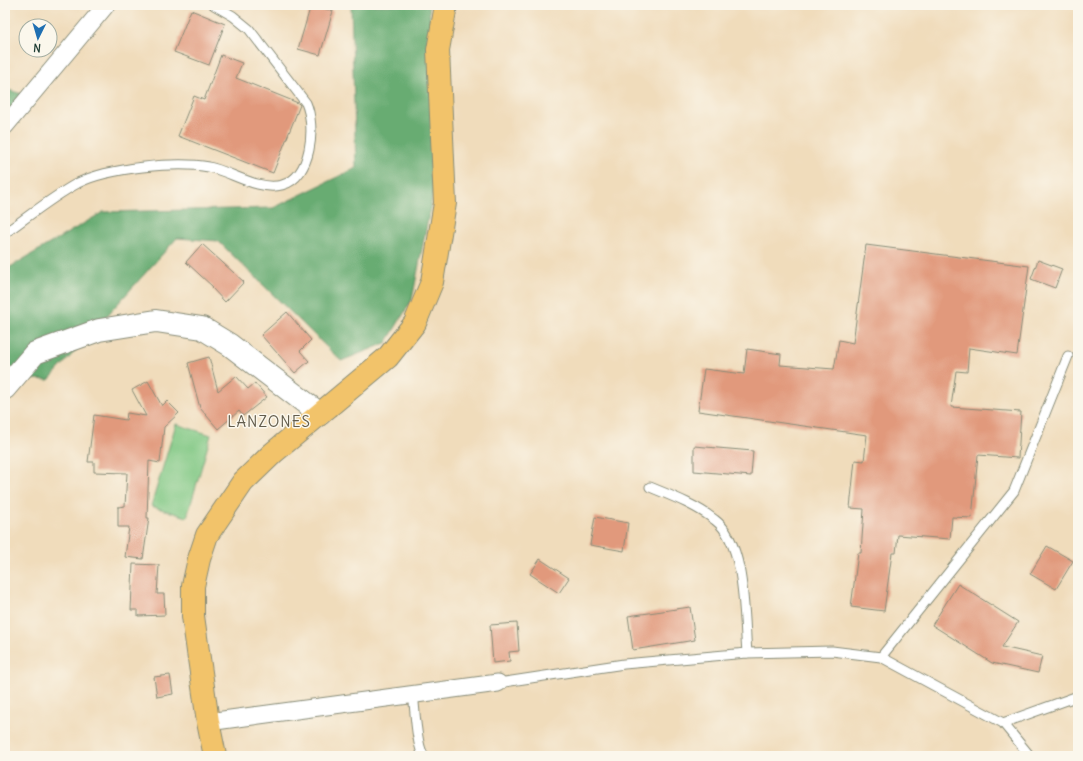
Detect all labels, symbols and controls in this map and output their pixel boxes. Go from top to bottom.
north arrow [18,18,58,58]
text: N [33,41,42,55]
district label: LANZONES [227,412,311,431]

